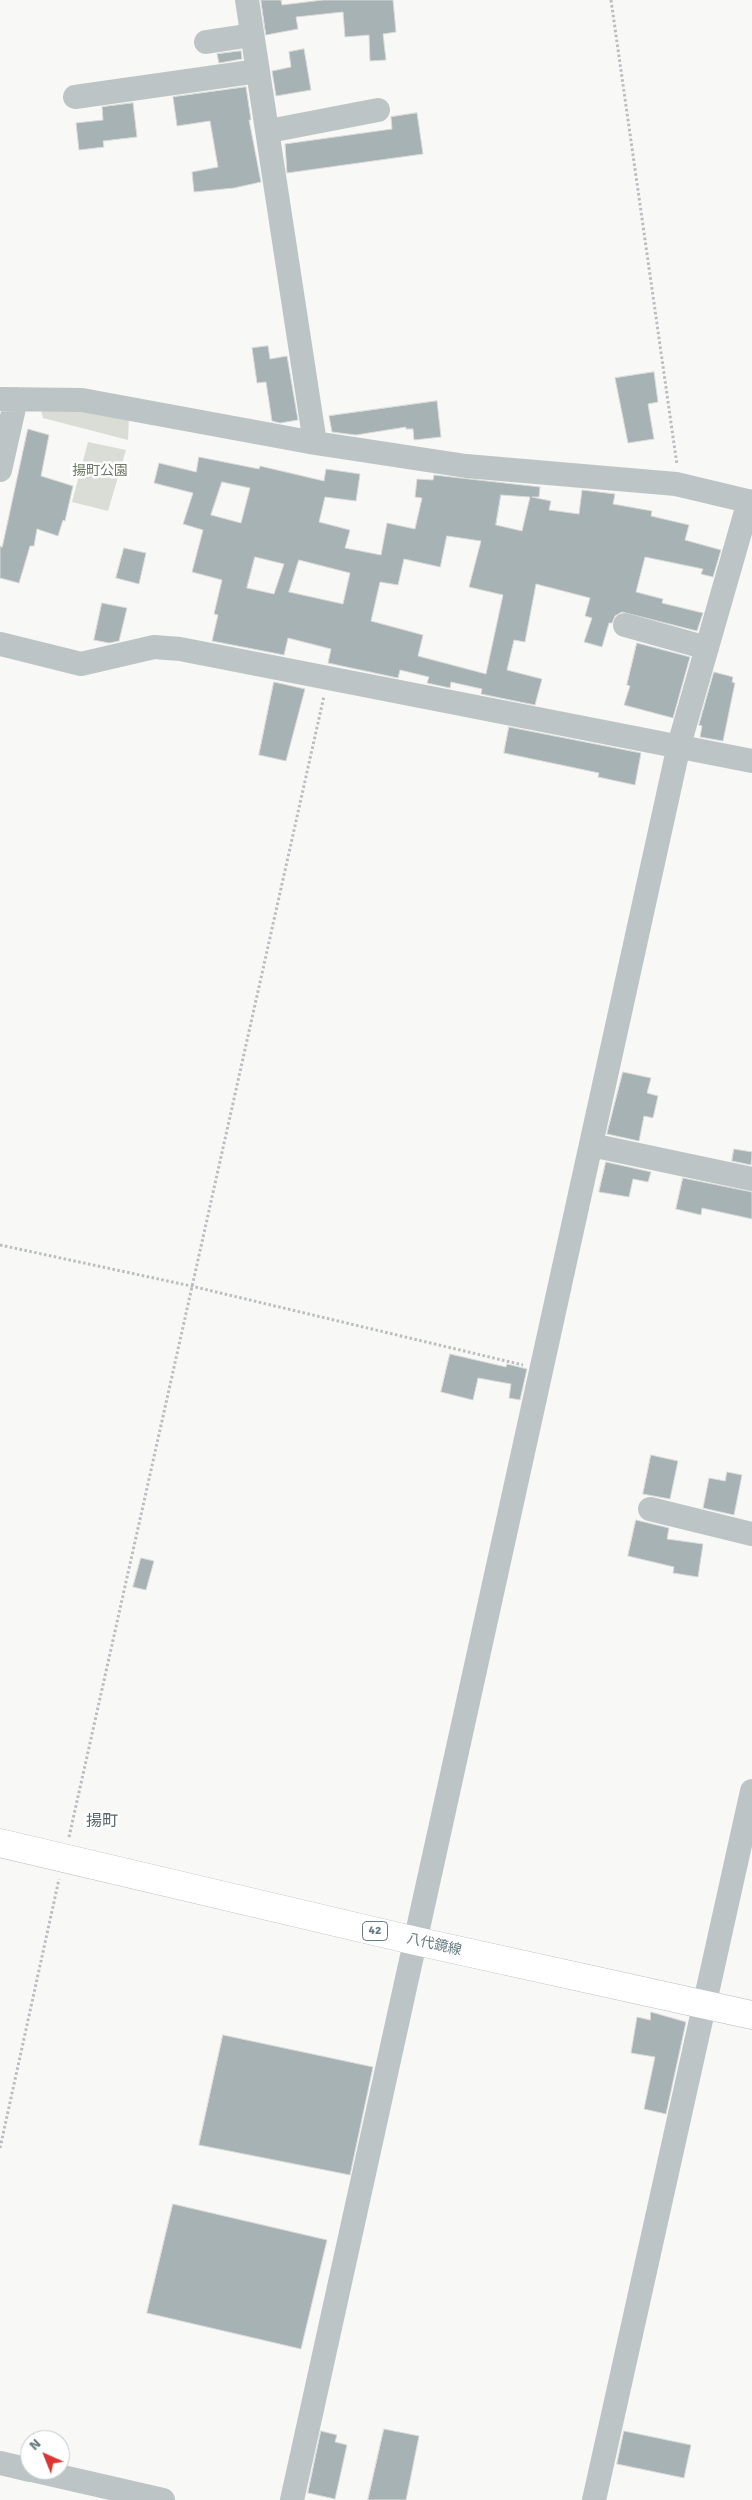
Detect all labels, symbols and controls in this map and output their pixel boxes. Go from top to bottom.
park label: 揚町公園 [72,463,128,479]
district label: 揚町 [86,1812,118,1832]
road number: 42 [362,1922,388,1940]
street label: 八代鏡線 [405,1931,463,1959]
north arrow [20,2430,70,2480]
text: N [26,2435,44,2454]

